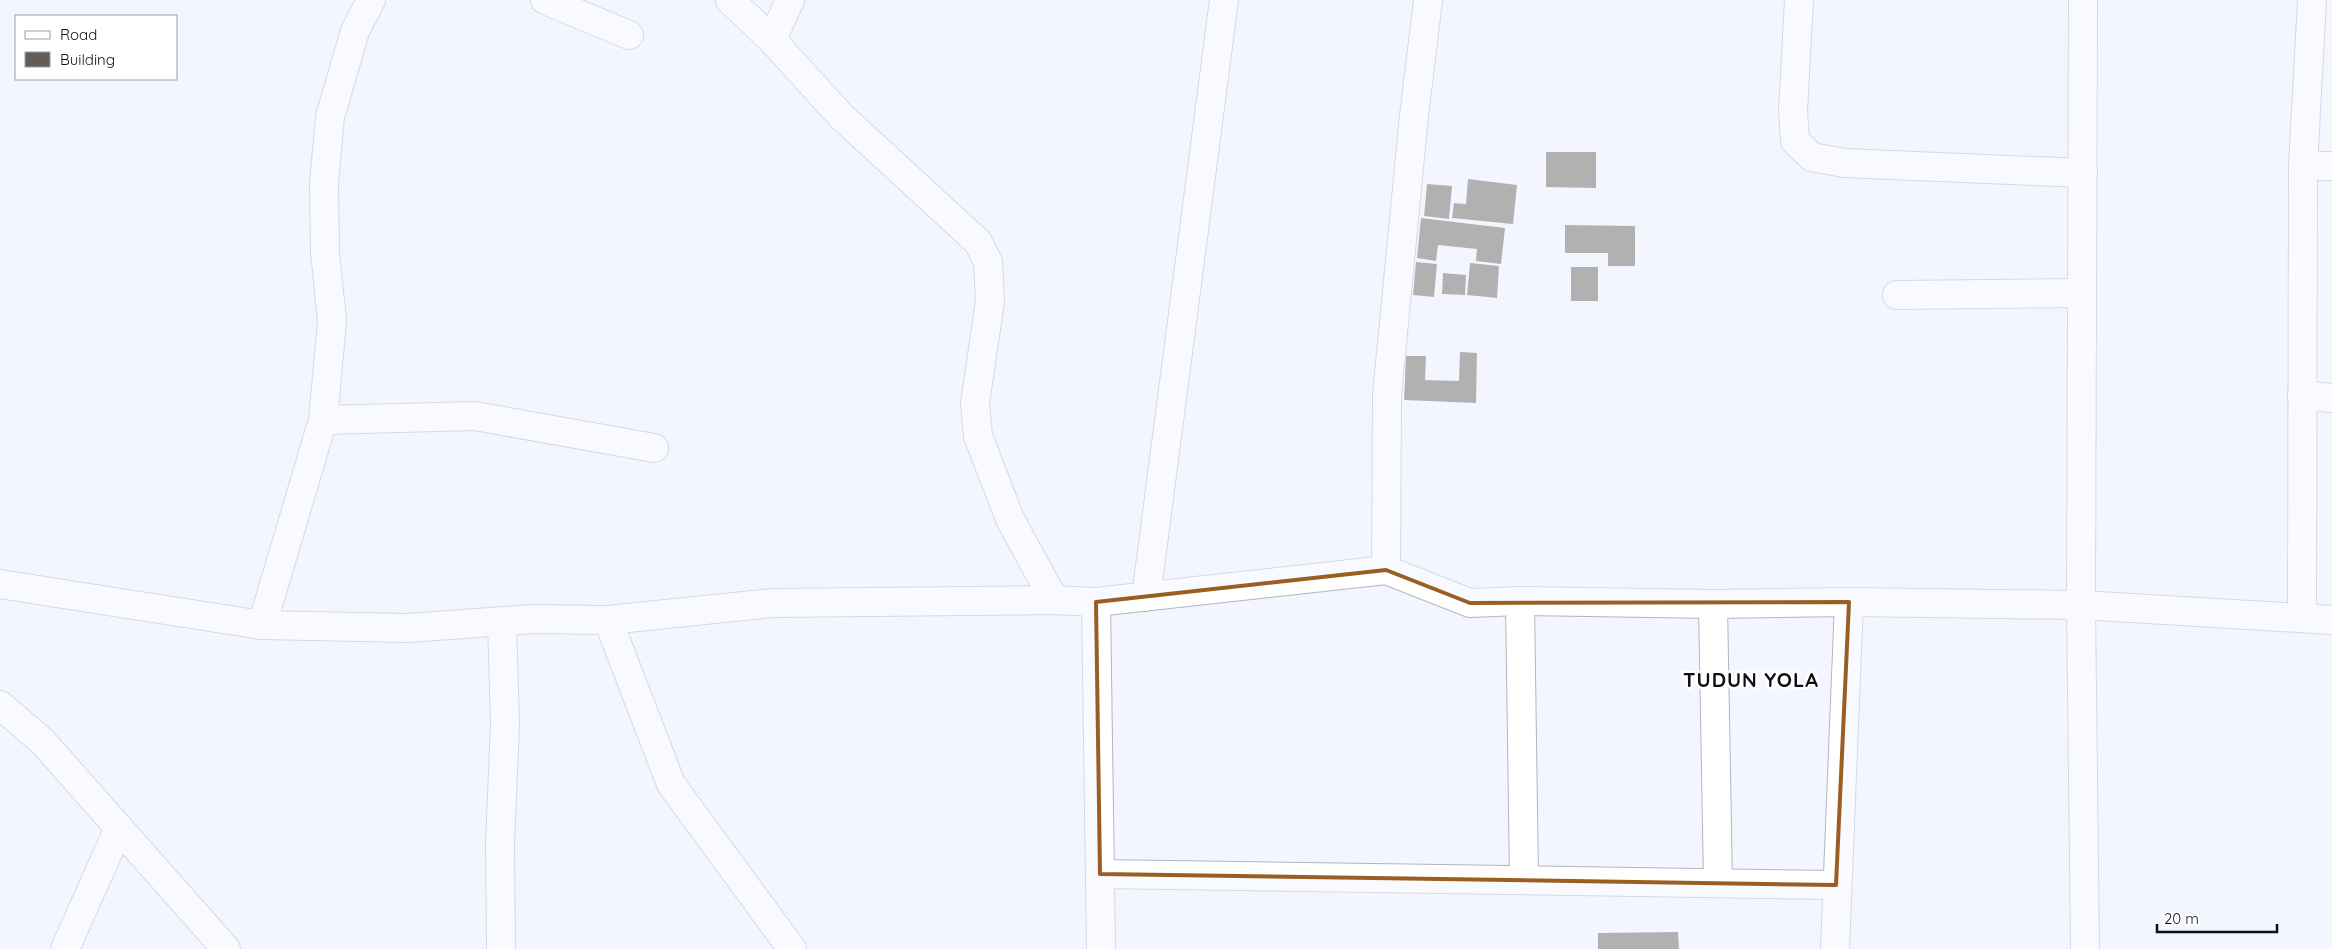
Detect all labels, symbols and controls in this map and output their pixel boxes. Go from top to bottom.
legend [15,15,178,80]
text: Road [60,25,97,44]
text: Building [60,50,115,69]
district label: TUDUN YOLA [1683,667,1819,692]
scale bar [2157,902,2277,934]
text: 20 m [2164,909,2199,928]

